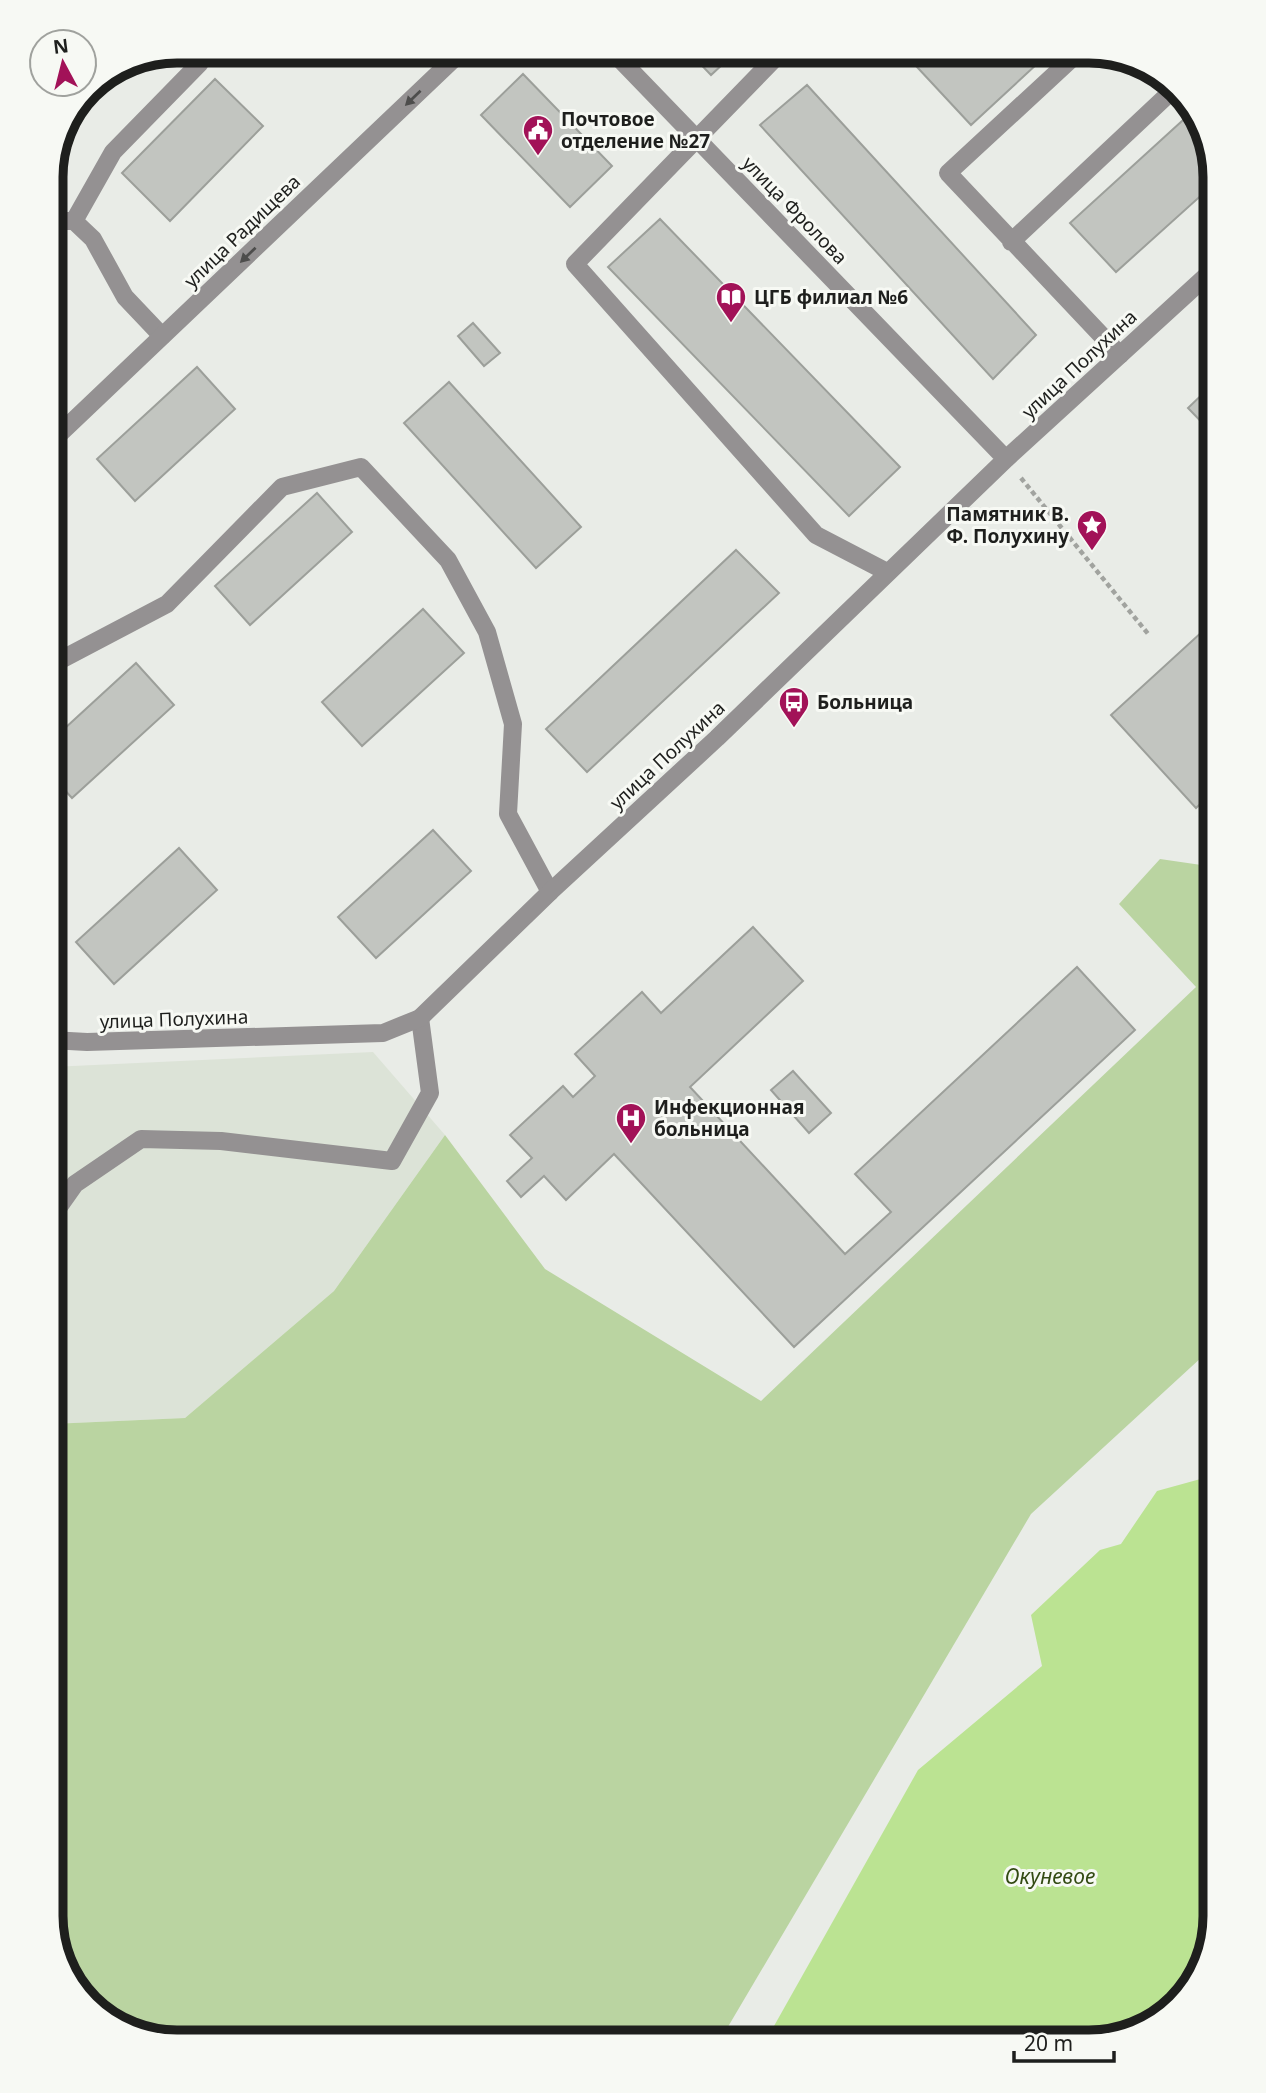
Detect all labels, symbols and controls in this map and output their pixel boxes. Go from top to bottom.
north arrow [28,28,98,98]
text: N [52,32,70,60]
one-way arrow [405,89,422,105]
place label: Почтовое отделение №27 [561,106,710,154]
public building icon: Почтовое отделение №27 [521,113,555,157]
street label: улица Фролова [737,150,853,270]
street label: улица Радищева [178,169,306,293]
one-way arrow [240,246,257,262]
library icon: ЦГБ филиал №6 [714,280,748,324]
place label: ЦГБ филиал №6 [754,284,908,310]
street label: улица Полухина [1016,304,1142,424]
place label: Памятник В. Ф. Полухину [946,501,1069,549]
place icon: Памятник В. Ф. Полухину [1075,508,1109,552]
bus stop icon: Больница [777,685,811,729]
place label: Больница [817,689,913,715]
street label: улица Полухина [604,695,730,815]
street label: улица Полухина [99,1003,249,1035]
place label: Инфекционная больница [654,1094,804,1142]
hospital icon: Инфекционная больница [614,1101,648,1145]
water label: Окуневое [1005,1862,1095,1890]
scale bar [1014,2020,1114,2064]
text: 20 m [1024,2029,1073,2057]

